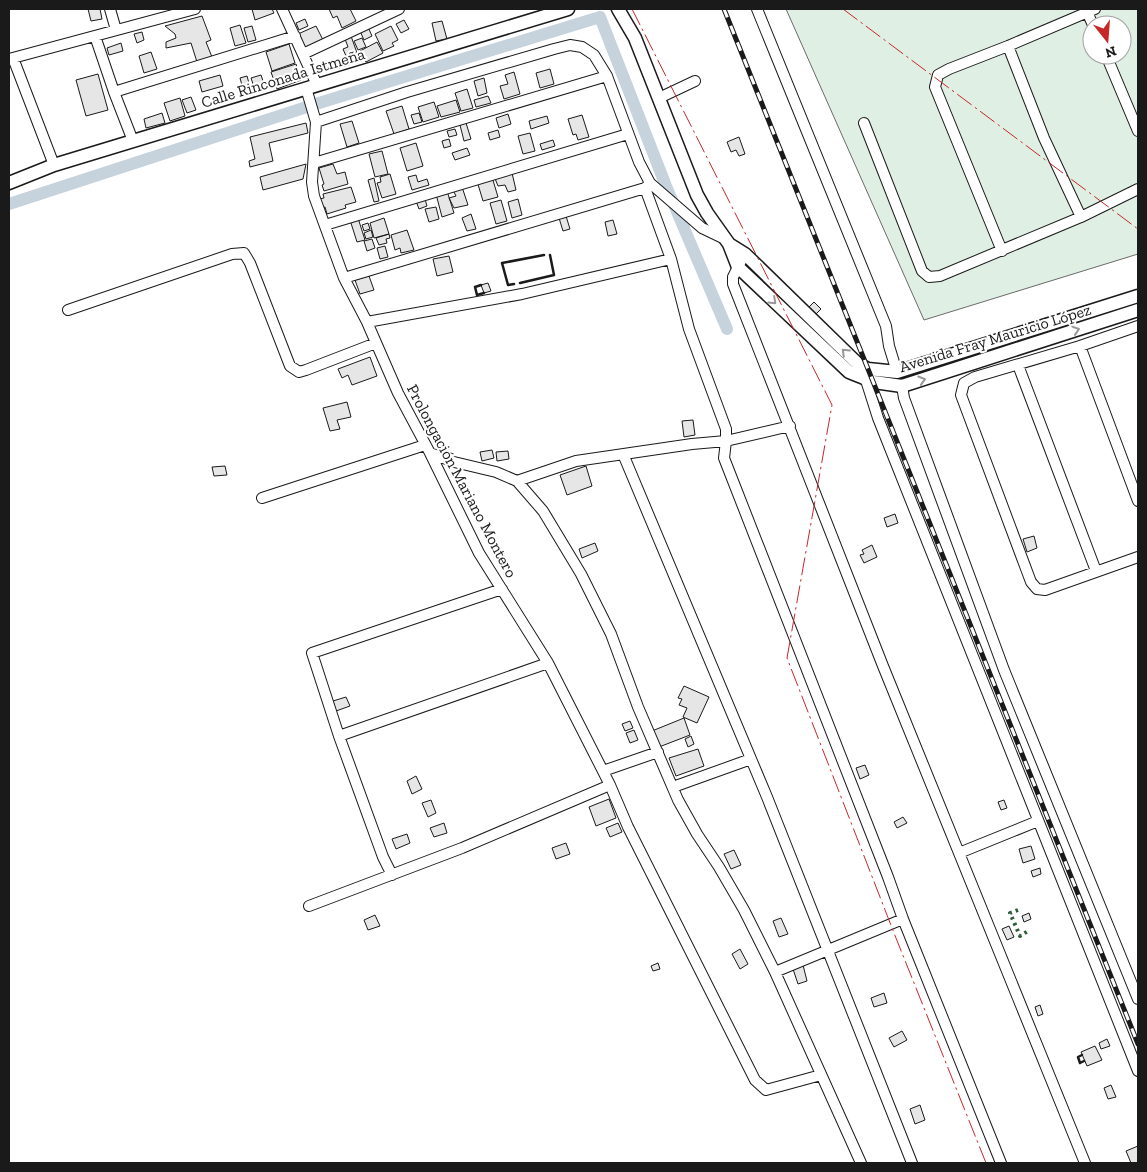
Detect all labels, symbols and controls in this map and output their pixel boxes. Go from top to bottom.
north arrow [1082,15,1132,65]
text: N [1103,42,1118,62]
street label: Calle Rinconada Istmeña [199,44,367,112]
one-way arrow [768,295,777,304]
street label: Avenida Fray Mauricio López [897,300,1093,376]
one-way arrow [1072,326,1080,336]
one-way arrow [842,349,851,358]
one-way arrow [917,375,925,385]
street label: Prolongación Mariano Montero [403,381,521,581]

